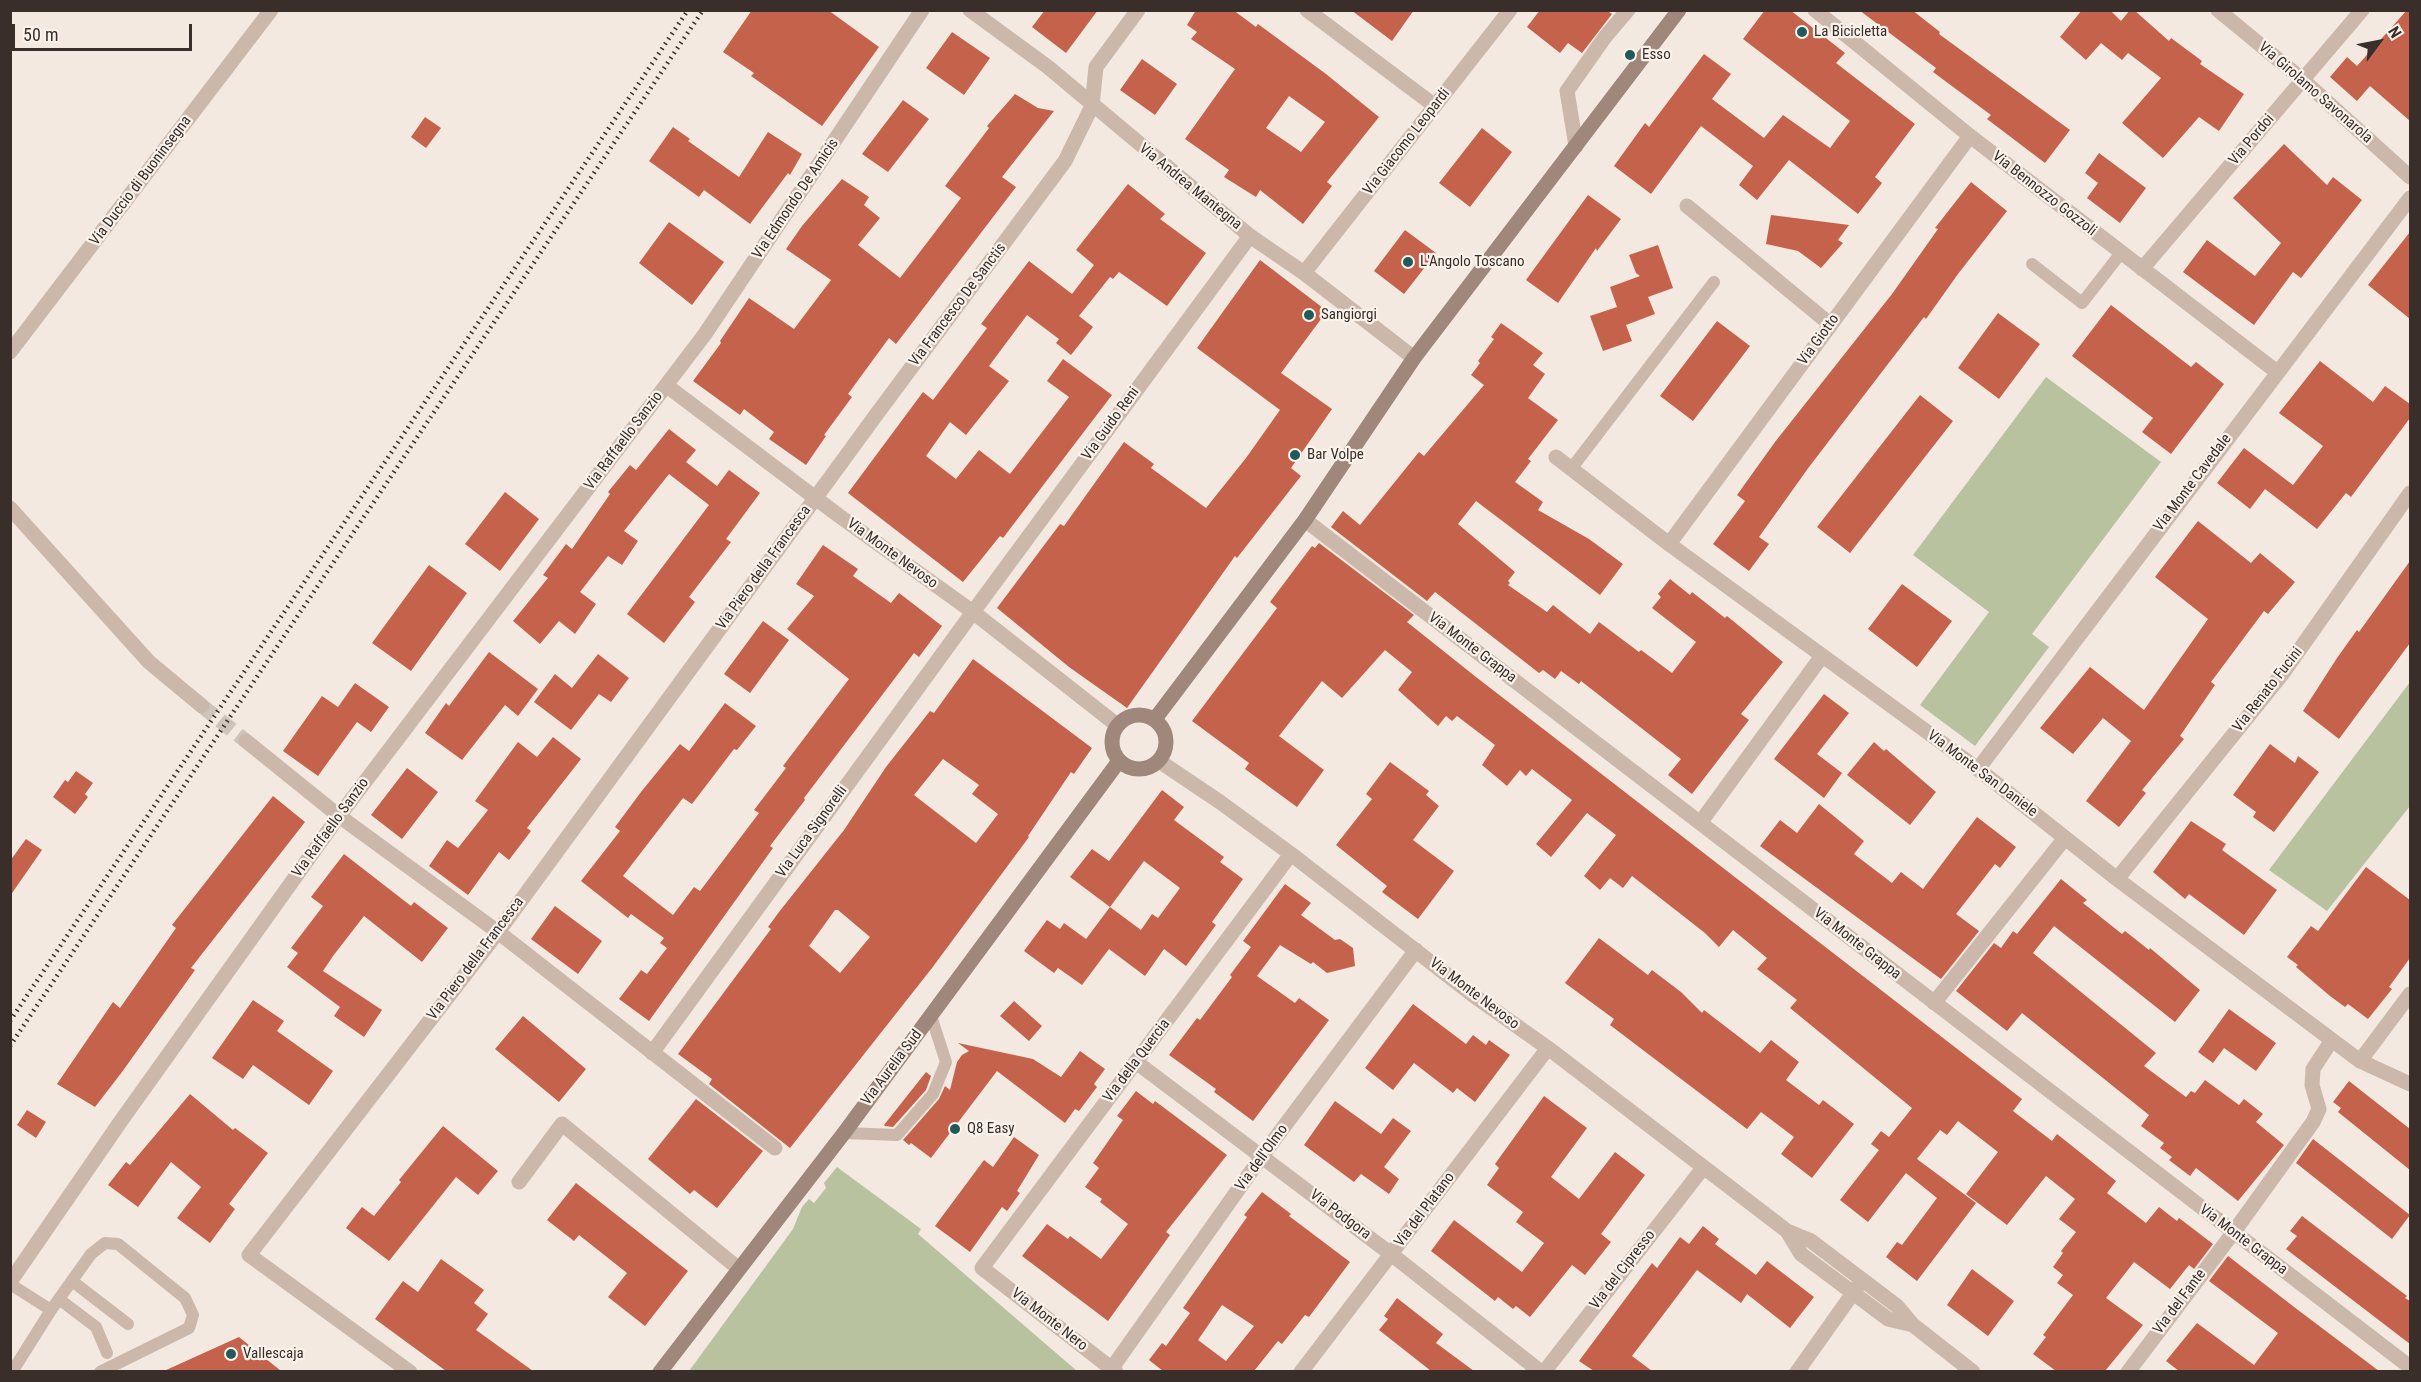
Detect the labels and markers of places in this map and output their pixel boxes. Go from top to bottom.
place label: La Bicicletta [1814,23,1887,41]
marker: La Bicicletta [1795,25,1809,39]
place label: Esso [1642,46,1671,64]
marker: Esso [1623,48,1637,62]
place label: L'Angolo Toscano [1420,253,1524,271]
marker: L'Angolo Toscano [1401,255,1415,269]
place label: Sangiorgi [1321,306,1377,324]
marker: Sangiorgi [1302,308,1316,322]
place label: Bar Volpe [1307,446,1364,464]
marker: Bar Volpe [1288,448,1302,462]
place label: Q8 Easy [967,1120,1015,1138]
marker: Q8 Easy [948,1122,962,1136]
place label: Vallescaja [243,1345,304,1363]
marker: Vallescaja [224,1347,238,1361]

